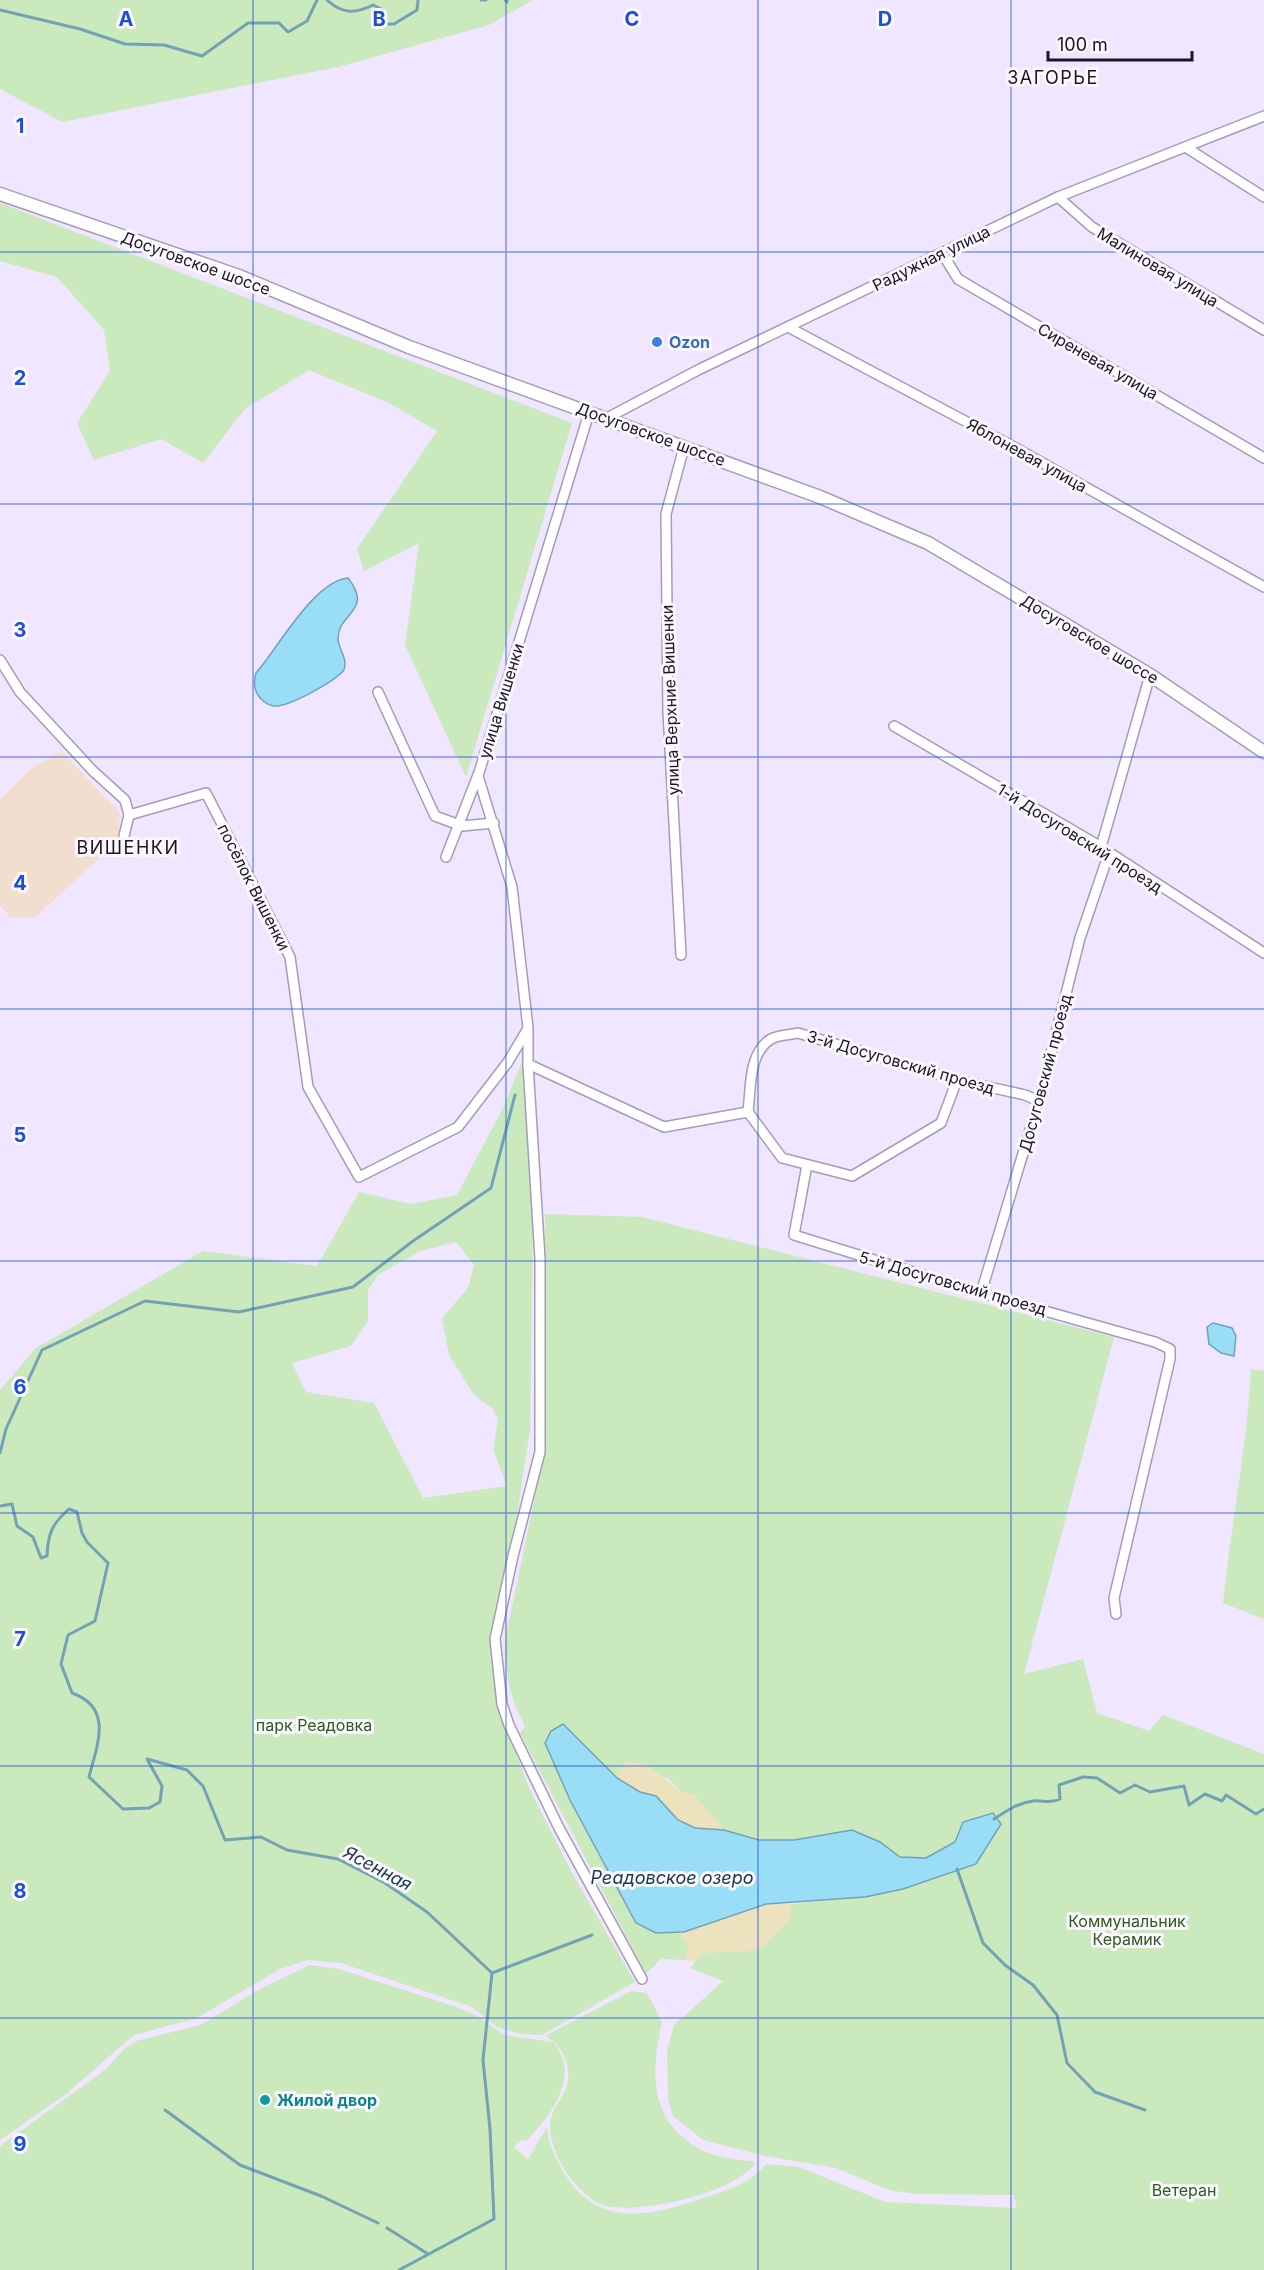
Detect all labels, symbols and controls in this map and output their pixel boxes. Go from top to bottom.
text: A [119,7,134,31]
text: B [372,7,386,31]
text: C [625,7,639,31]
text: D [878,7,892,31]
scale bar [1048,24,1192,62]
text: 100 m [1057,34,1108,55]
district label: ЗАГОРЬЕ [1007,67,1099,88]
text: 1 [16,114,24,138]
street label: Радужная улица [869,221,993,295]
street label: Малиновая улица [1094,223,1222,311]
street label: Досуговское шоссе [119,227,273,299]
street label: Сиреневая улица [1034,318,1162,404]
place label: Ozon [669,332,710,352]
marker: Ozon [650,335,664,349]
text: 2 [14,366,26,390]
street label: Досуговское шоссе [574,398,728,470]
street label: Яблоневая улица [963,414,1091,496]
street label: Досуговское шоссе [1018,590,1162,688]
street label: улица Верхние Вишенки [657,604,683,796]
text: 3 [14,618,26,642]
street label: улица Вишенки [474,641,528,761]
street label: 1-й Досуговский проезд [994,779,1166,897]
street label: посёлок Вишенки [213,820,295,954]
district label: ВИШЕНКИ [77,837,179,858]
text: 4 [13,871,27,895]
street label: Досуговский проезд [1014,992,1076,1154]
street label: 3-й Досуговский проезд [805,1026,997,1098]
text: 5 [14,1123,26,1147]
street label: 5-й Досуговский проезд [857,1247,1049,1319]
text: 6 [14,1375,27,1399]
text: 7 [14,1627,26,1651]
park label: парк Реадовка [256,1715,372,1735]
water label: Ясенная [339,1841,416,1895]
water label: Реадовское озеро [590,1867,754,1888]
text: 8 [13,1879,27,1903]
park label: Коммунальник Керамик [1068,1911,1186,1949]
place label: Жилой двор [277,2090,377,2110]
marker: Жилой двор [258,2093,272,2107]
text: 9 [14,2132,27,2156]
park label: Ветеран [1152,2180,1216,2200]

